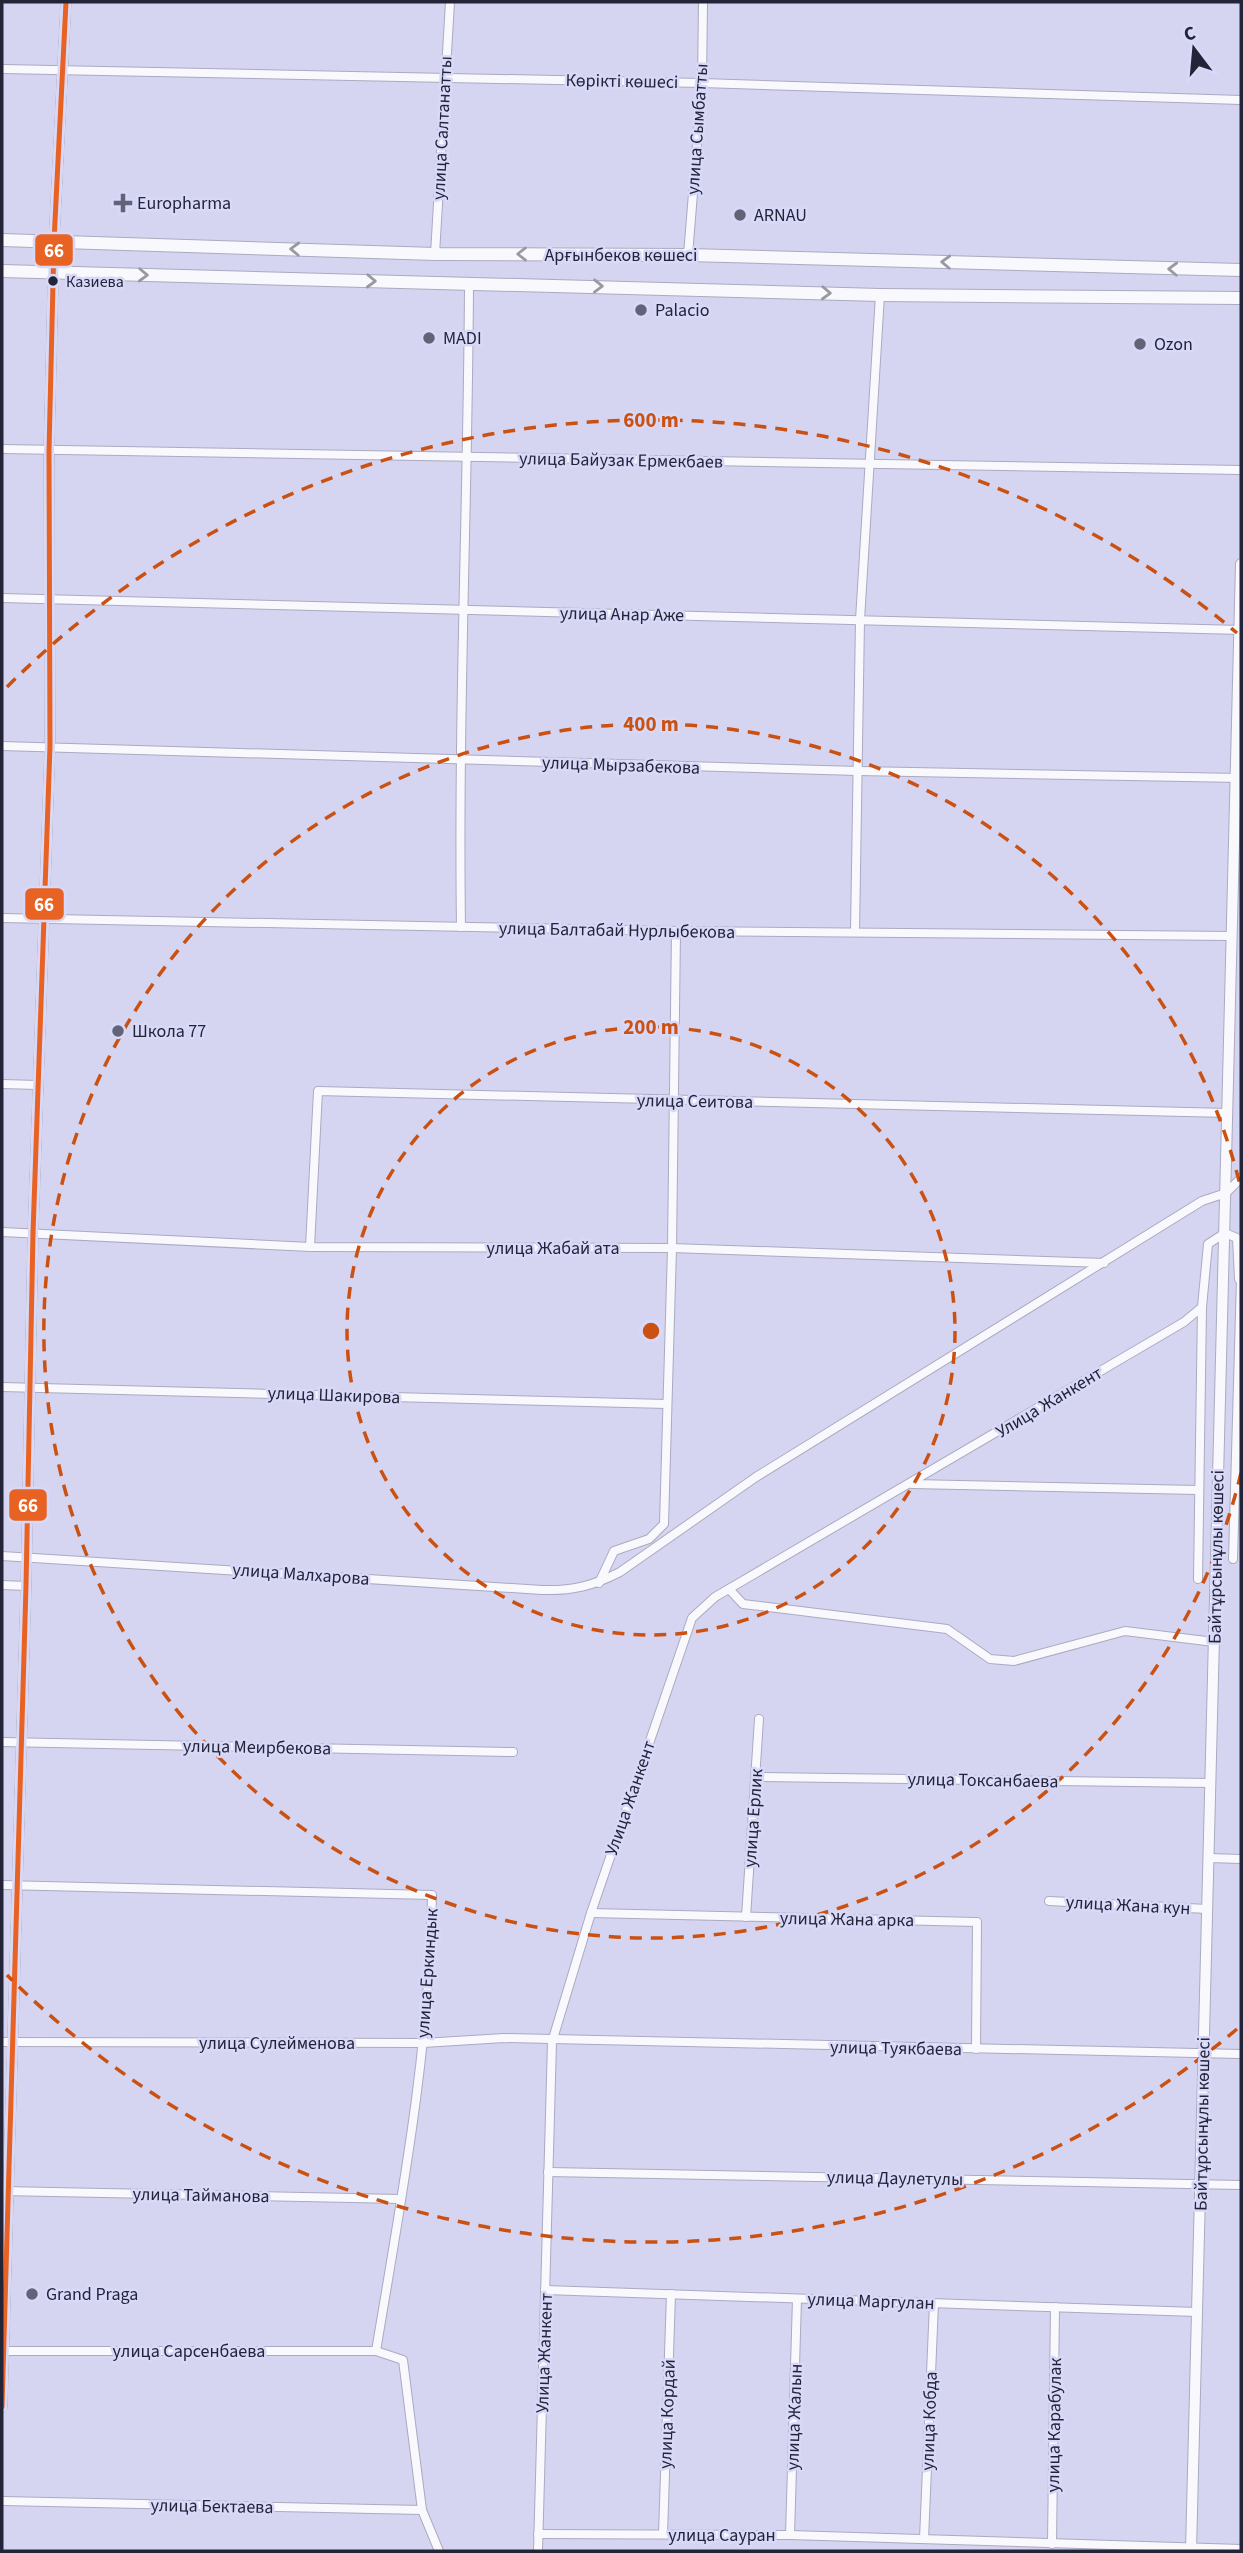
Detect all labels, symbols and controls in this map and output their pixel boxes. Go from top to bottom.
north arrow [1159,14,1229,84]
text: С [1181,20,1199,49]
street label: улица Салтанатты [426,56,459,201]
street label: улица Сымбатты [680,63,715,195]
street label: Көрікті көшесі [565,68,679,95]
place label: Europharma [137,191,231,216]
marker: Europharma [115,195,131,211]
place label: ARNAU [754,203,807,228]
marker: ARNAU [732,207,748,223]
line badge: 66 [34,233,74,267]
text: 66 [44,238,64,265]
one-way arrow [289,242,300,257]
street label: Арғынбеков көшесі [544,243,698,268]
one-way arrow [516,246,527,262]
one-way arrow [940,255,951,270]
one-way arrow [1167,261,1178,276]
one-way arrow [139,267,149,283]
place label: Казиева [66,271,124,293]
marker: Казиева [46,274,60,288]
one-way arrow [366,274,377,289]
one-way arrow [593,279,604,294]
one-way arrow [820,285,831,300]
place label: Palacio [655,298,710,323]
marker: Palacio [633,302,649,318]
place label: MADI [443,326,482,351]
marker: MADI [421,330,437,346]
place label: Ozon [1154,332,1193,357]
marker: Ozon [1132,336,1148,352]
text: 600 m [623,405,679,435]
street label: улица Байузак Ермекбаев [519,446,723,475]
street label: улица Анар Аже [560,601,684,628]
text: 400 m [623,709,679,739]
street label: улица Мырзабекова [541,750,700,781]
line badge: 66 [24,887,65,921]
text: 66 [34,892,54,919]
street label: улица Балтабай Нурлыбекова [499,916,735,945]
text: 200 m [623,1012,679,1042]
place label: Школа 77 [132,1019,206,1044]
marker: Школа 77 [110,1023,126,1039]
street label: улица Сеитова [637,1088,753,1115]
street label: улица Жабай ата [486,1236,620,1261]
centre of rings [639,1319,663,1343]
street label: Улица Жанкент [991,1361,1107,1444]
street label: улица Шакирова [267,1381,401,1410]
street label: Байтұрсынұлы көшесі [1202,1470,1231,1644]
line badge: 66 [8,1488,48,1522]
text: 66 [18,1493,38,1520]
street label: улица Малхарова [232,1557,370,1592]
street label: улица Меирбекова [183,1734,331,1761]
street label: Улица Жанкент [599,1737,662,1859]
street label: улица Токсанбаева [907,1767,1059,1794]
street label: улица Ерлик [738,1768,769,1868]
street label: улица Жана кун [1065,1890,1191,1921]
street label: улица Жана арка [780,1906,914,1933]
street label: улица Еркиндык [410,1907,445,2039]
street label: улица Сулейменова [199,2031,355,2056]
street label: улица Туякбаева [830,2035,962,2062]
street label: Байтұрсынұлы көшесі [1188,2037,1217,2211]
street label: улица Даулетулы [827,2165,963,2192]
street label: улица Тайманова [132,2182,270,2209]
place label: Grand Praga [46,2282,138,2307]
marker: Grand Praga [24,2286,40,2302]
street label: улица Маргулан [807,2287,935,2316]
street label: Улица Жанкент [530,2292,559,2414]
street label: улица Сарсенбаева [113,2339,265,2364]
street label: улица Карабулак [1041,2357,1068,2493]
street label: улица Кордай [653,2359,682,2469]
street label: улица Жалын [780,2363,809,2471]
street label: улица Кобда [915,2371,944,2471]
street label: улица Бектаева [150,2493,274,2520]
street label: улица Сауран [668,2523,776,2548]

